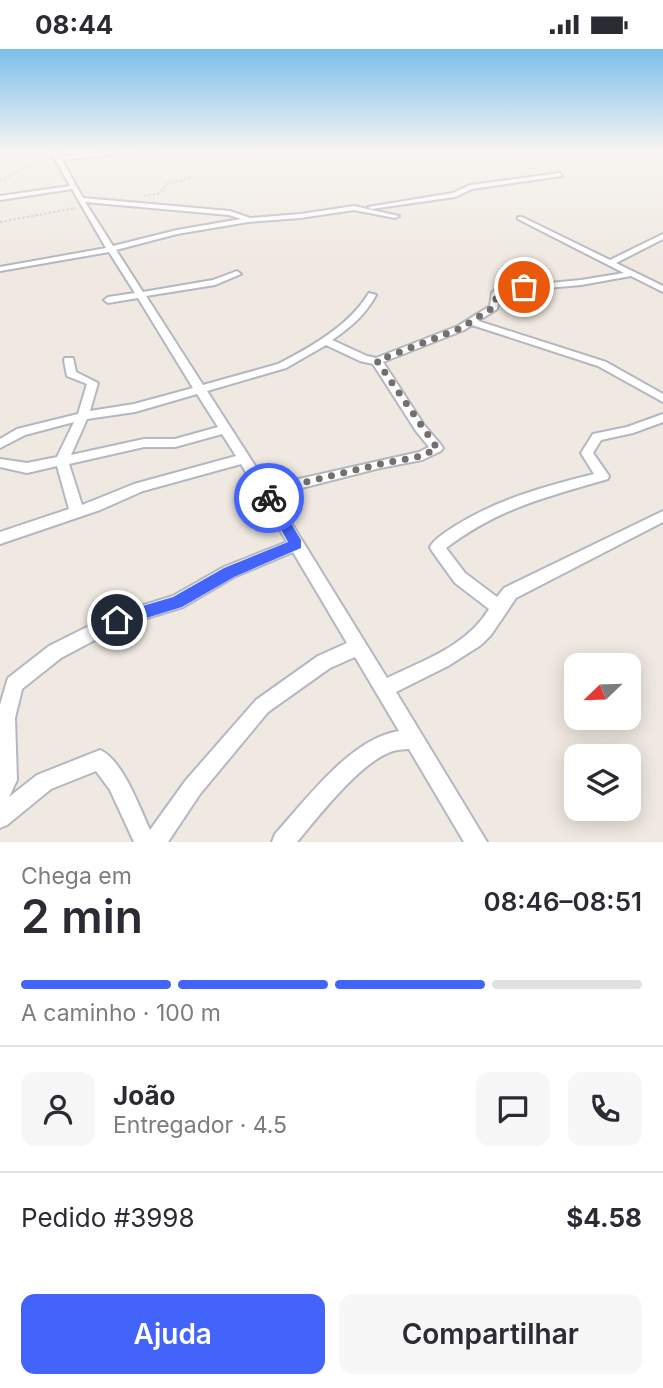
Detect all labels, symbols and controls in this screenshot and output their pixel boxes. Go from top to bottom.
text: 08:44 [35,9,113,40]
pin [494,257,554,317]
icon: bag [505,268,543,306]
courier [234,463,304,533]
icon: bike [250,479,288,517]
pin [87,590,147,650]
icon: home [98,601,136,639]
north arrow [564,653,640,730]
map controls [564,653,641,821]
button: layers [564,744,641,821]
text: Chega em [21,862,132,890]
text: 08:46–08:51 [484,886,642,917]
text: 2 min [21,888,143,944]
text: A caminho · 100 m [21,999,221,1027]
button: person [21,1072,95,1146]
button: chat [476,1072,550,1146]
button: phone [568,1072,642,1146]
text: João [113,1080,175,1111]
text: Entregador · 4.5 [113,1111,287,1139]
text: Pedido #3998 [21,1202,195,1233]
text: $4.58 [566,1202,642,1233]
button: Ajuda [21,1294,325,1374]
button: Compartilhar [339,1294,642,1374]

